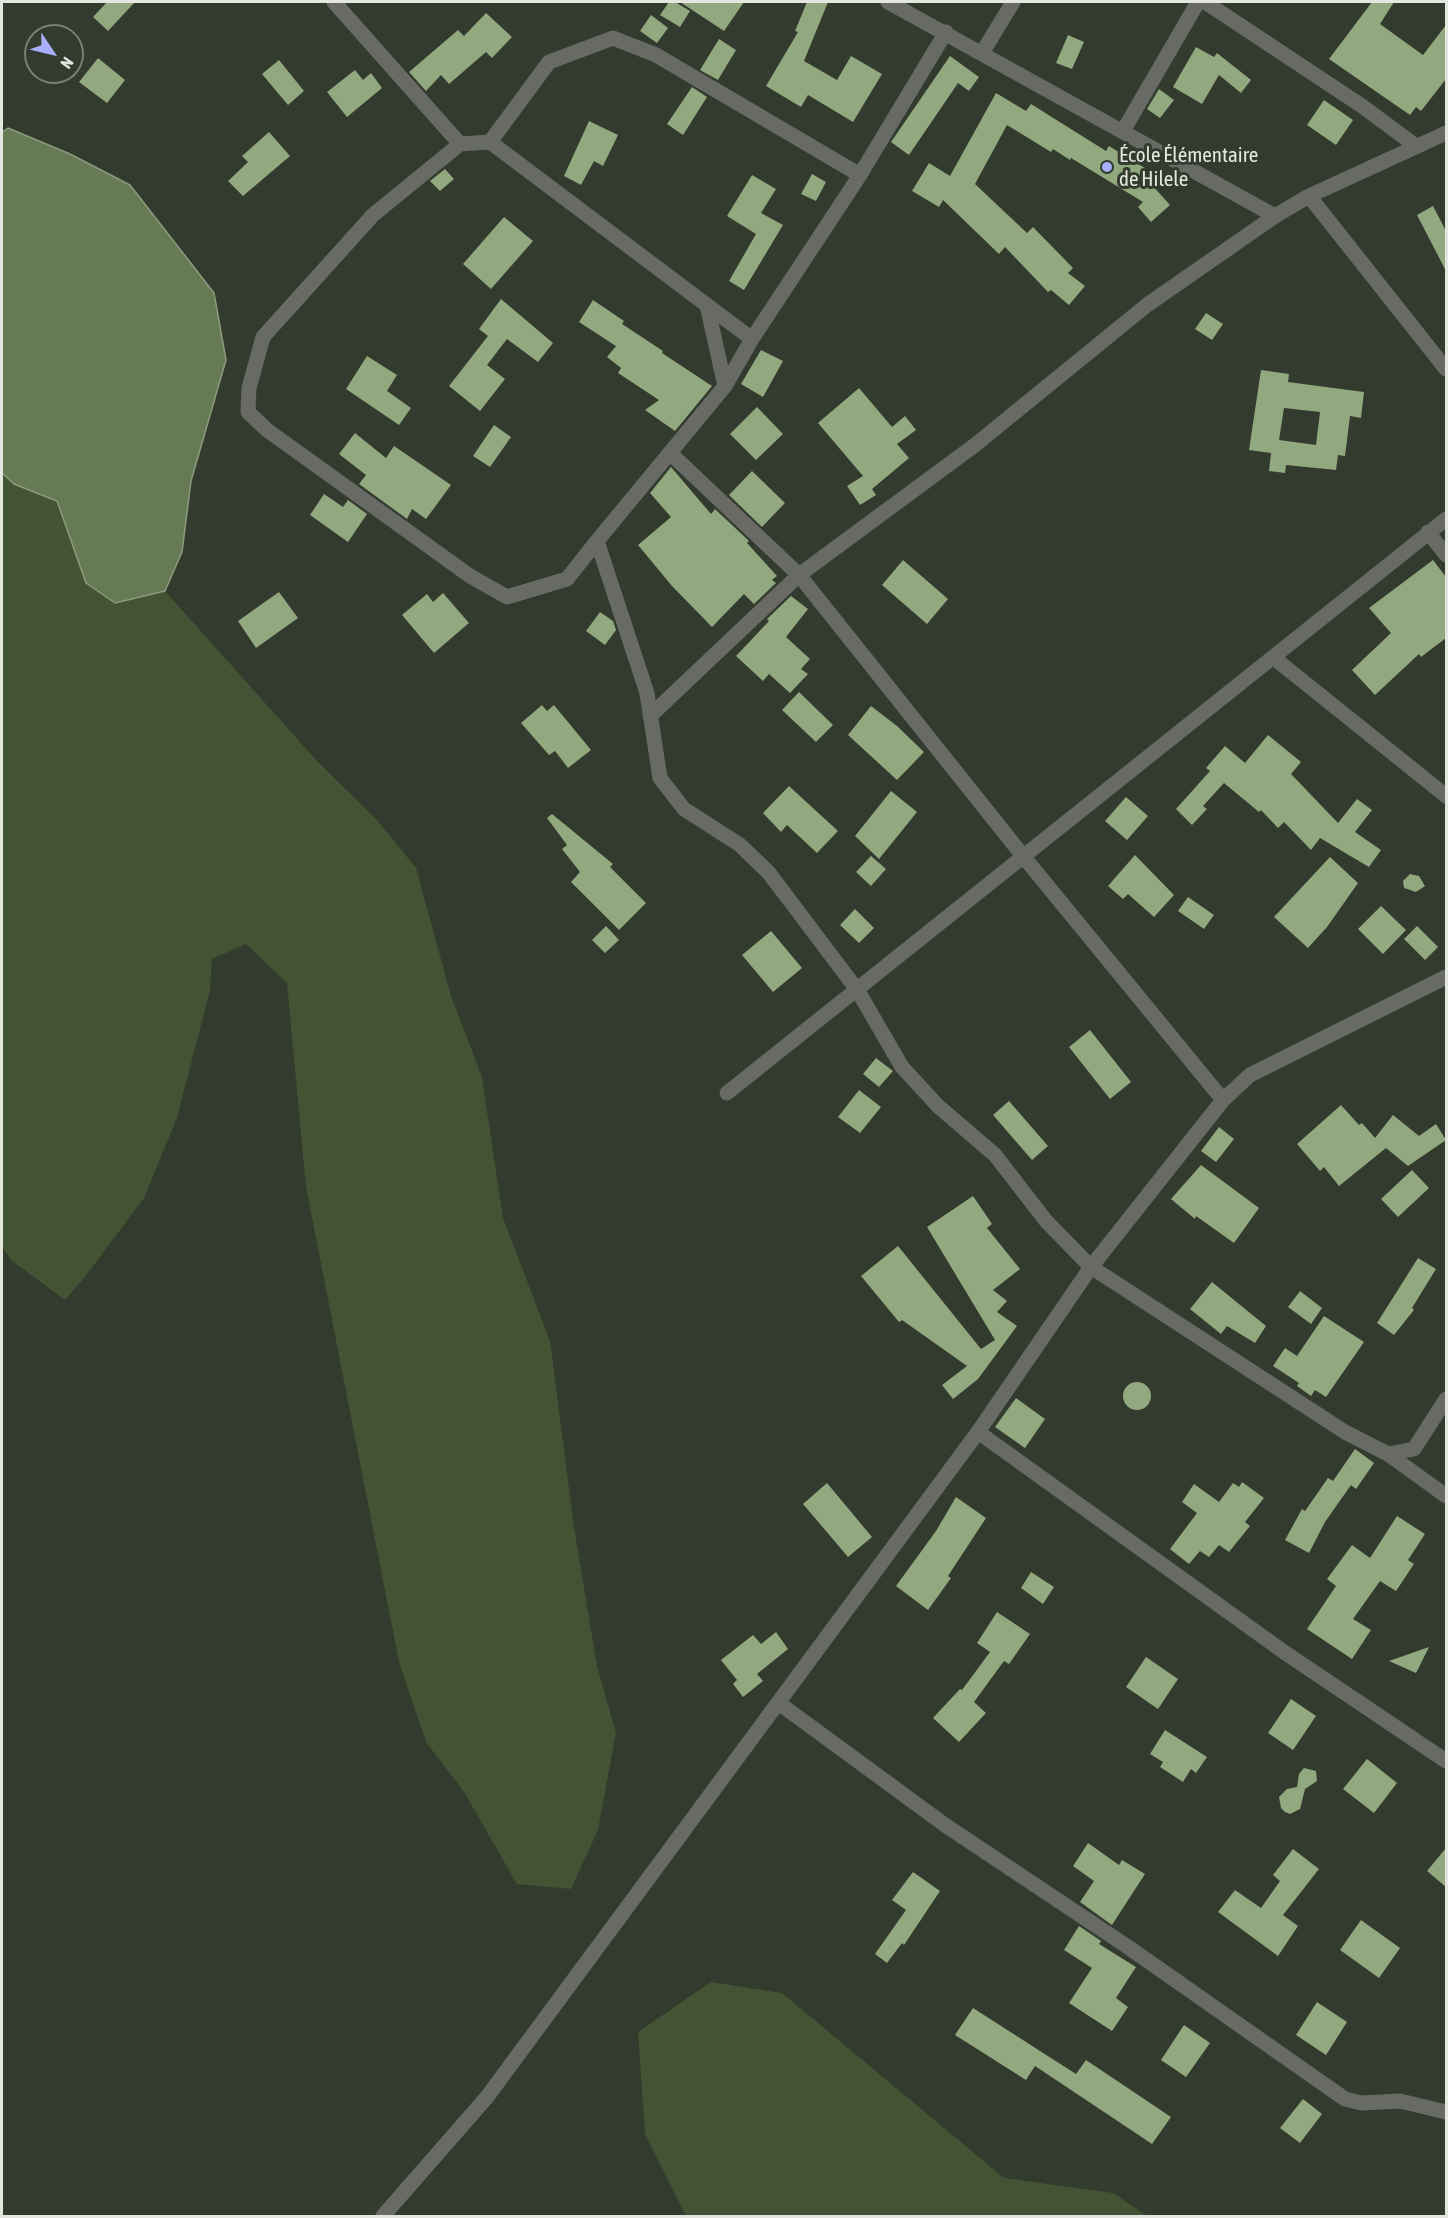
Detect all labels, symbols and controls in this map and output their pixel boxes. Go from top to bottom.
north arrow [24,24,84,84]
text: N [57,54,77,72]
place label: École Élémentaire de Hilele [1119,142,1258,192]
marker: École Élémentaire de Hilele [1100,160,1114,174]

